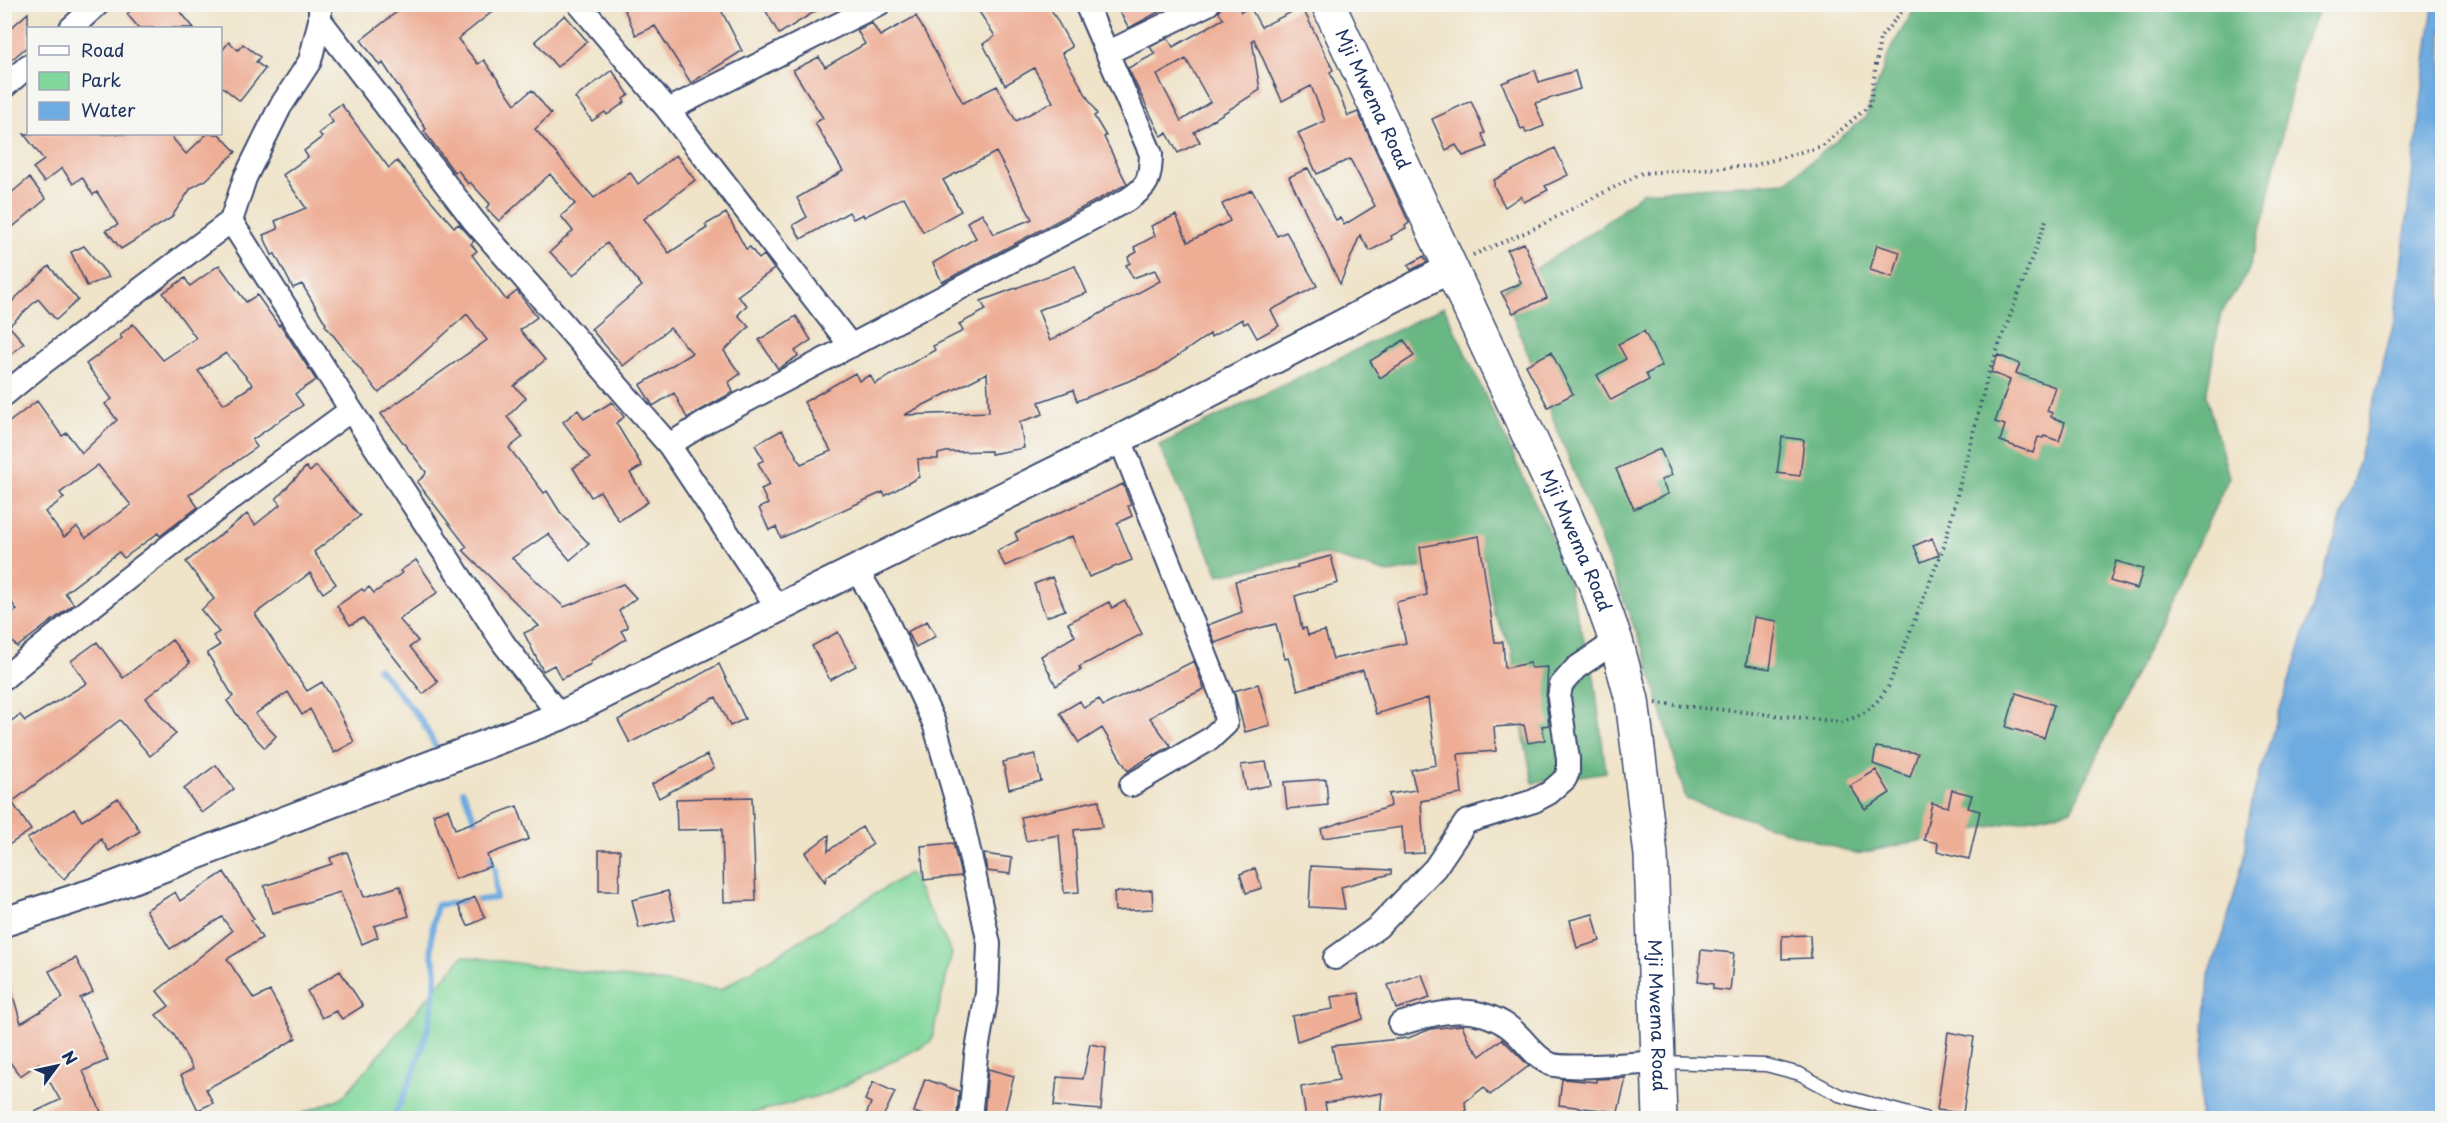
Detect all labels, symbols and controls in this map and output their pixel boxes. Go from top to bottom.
street label: Mji Mwema Road [1329,24,1418,173]
legend [27,27,222,135]
text: Road [81,36,125,63]
text: Park [81,66,121,93]
text: Water [81,96,136,123]
street label: Mji Mwema Road [1534,464,1619,615]
street label: Mji Mwema Road [1642,939,1674,1092]
north arrow [27,1036,87,1096]
text: N [57,1045,84,1069]

